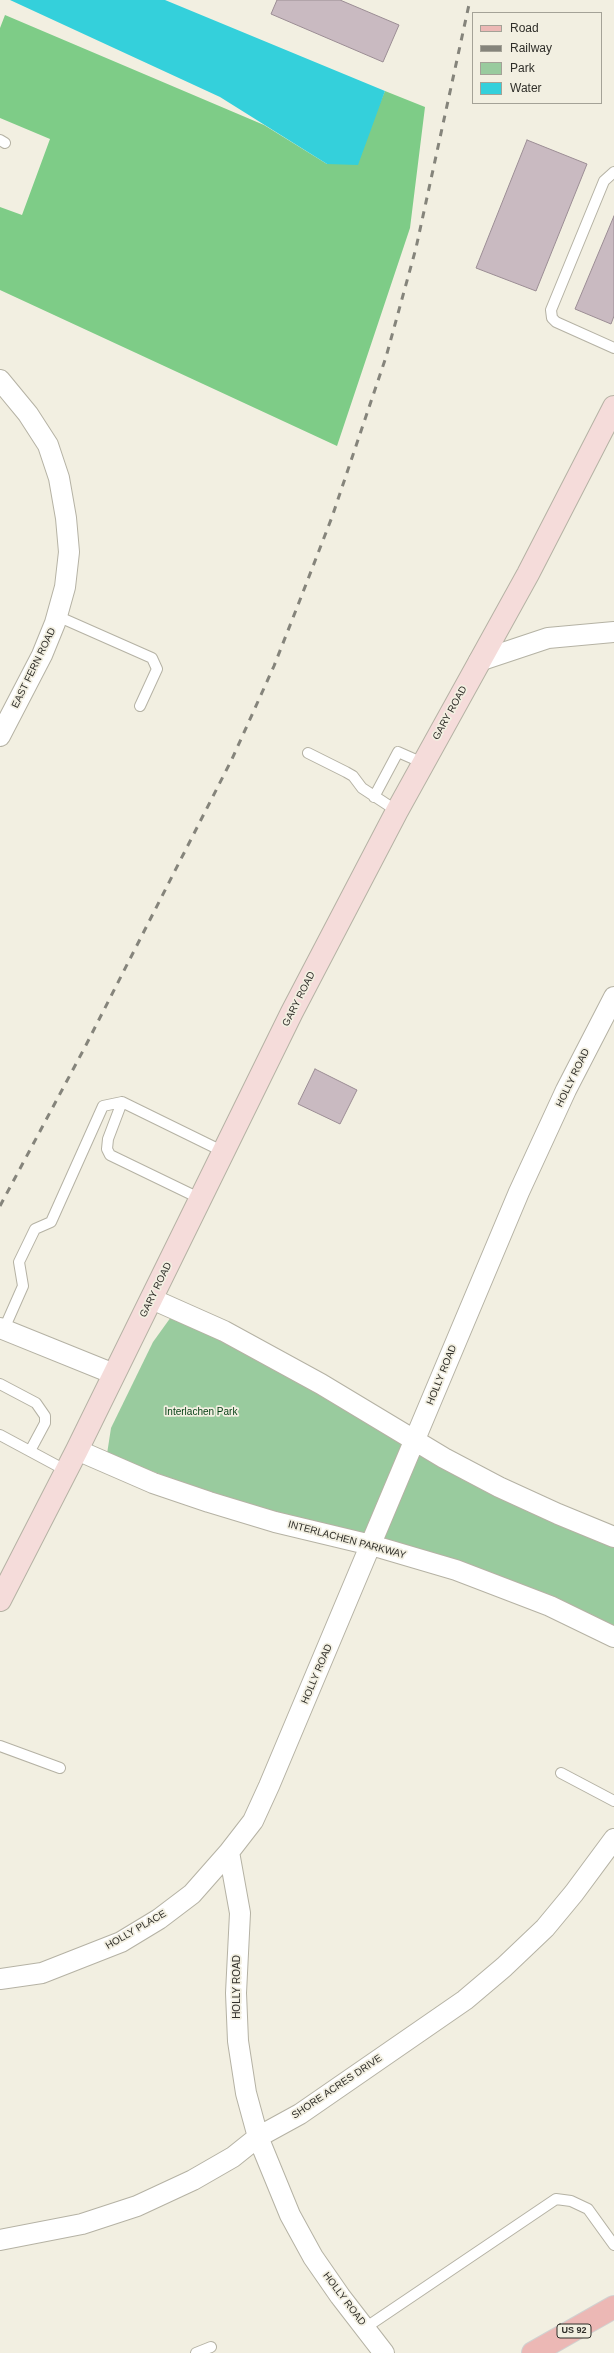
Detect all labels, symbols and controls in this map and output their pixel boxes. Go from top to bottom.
legend [472,12,602,104]
text: Road [510,21,539,35]
text: Railway [510,41,552,55]
text: Park [510,61,535,75]
text: Water [510,81,542,95]
street label: EAST FERN ROAD [9,626,59,710]
street label: GARY ROAD [430,684,470,742]
street label: GARY ROAD [280,970,318,1028]
street label: HOLLY ROAD [554,1047,592,1109]
street label: GARY ROAD [137,1260,175,1320]
street label: HOLLY ROAD [425,1343,459,1407]
park label: Interlachen Park [165,1406,237,1418]
street label: INTERLACHEN PARKWAY [287,1518,407,1562]
street label: HOLLY ROAD [299,1642,335,1706]
street label: HOLLY PLACE [104,1908,168,1952]
street label: HOLLY ROAD [231,1955,243,2019]
street label: SHORE ACRES DRIVE [290,2052,384,2122]
street label: HOLLY ROAD [320,2270,368,2328]
road number: US 92 [557,2324,591,2338]

